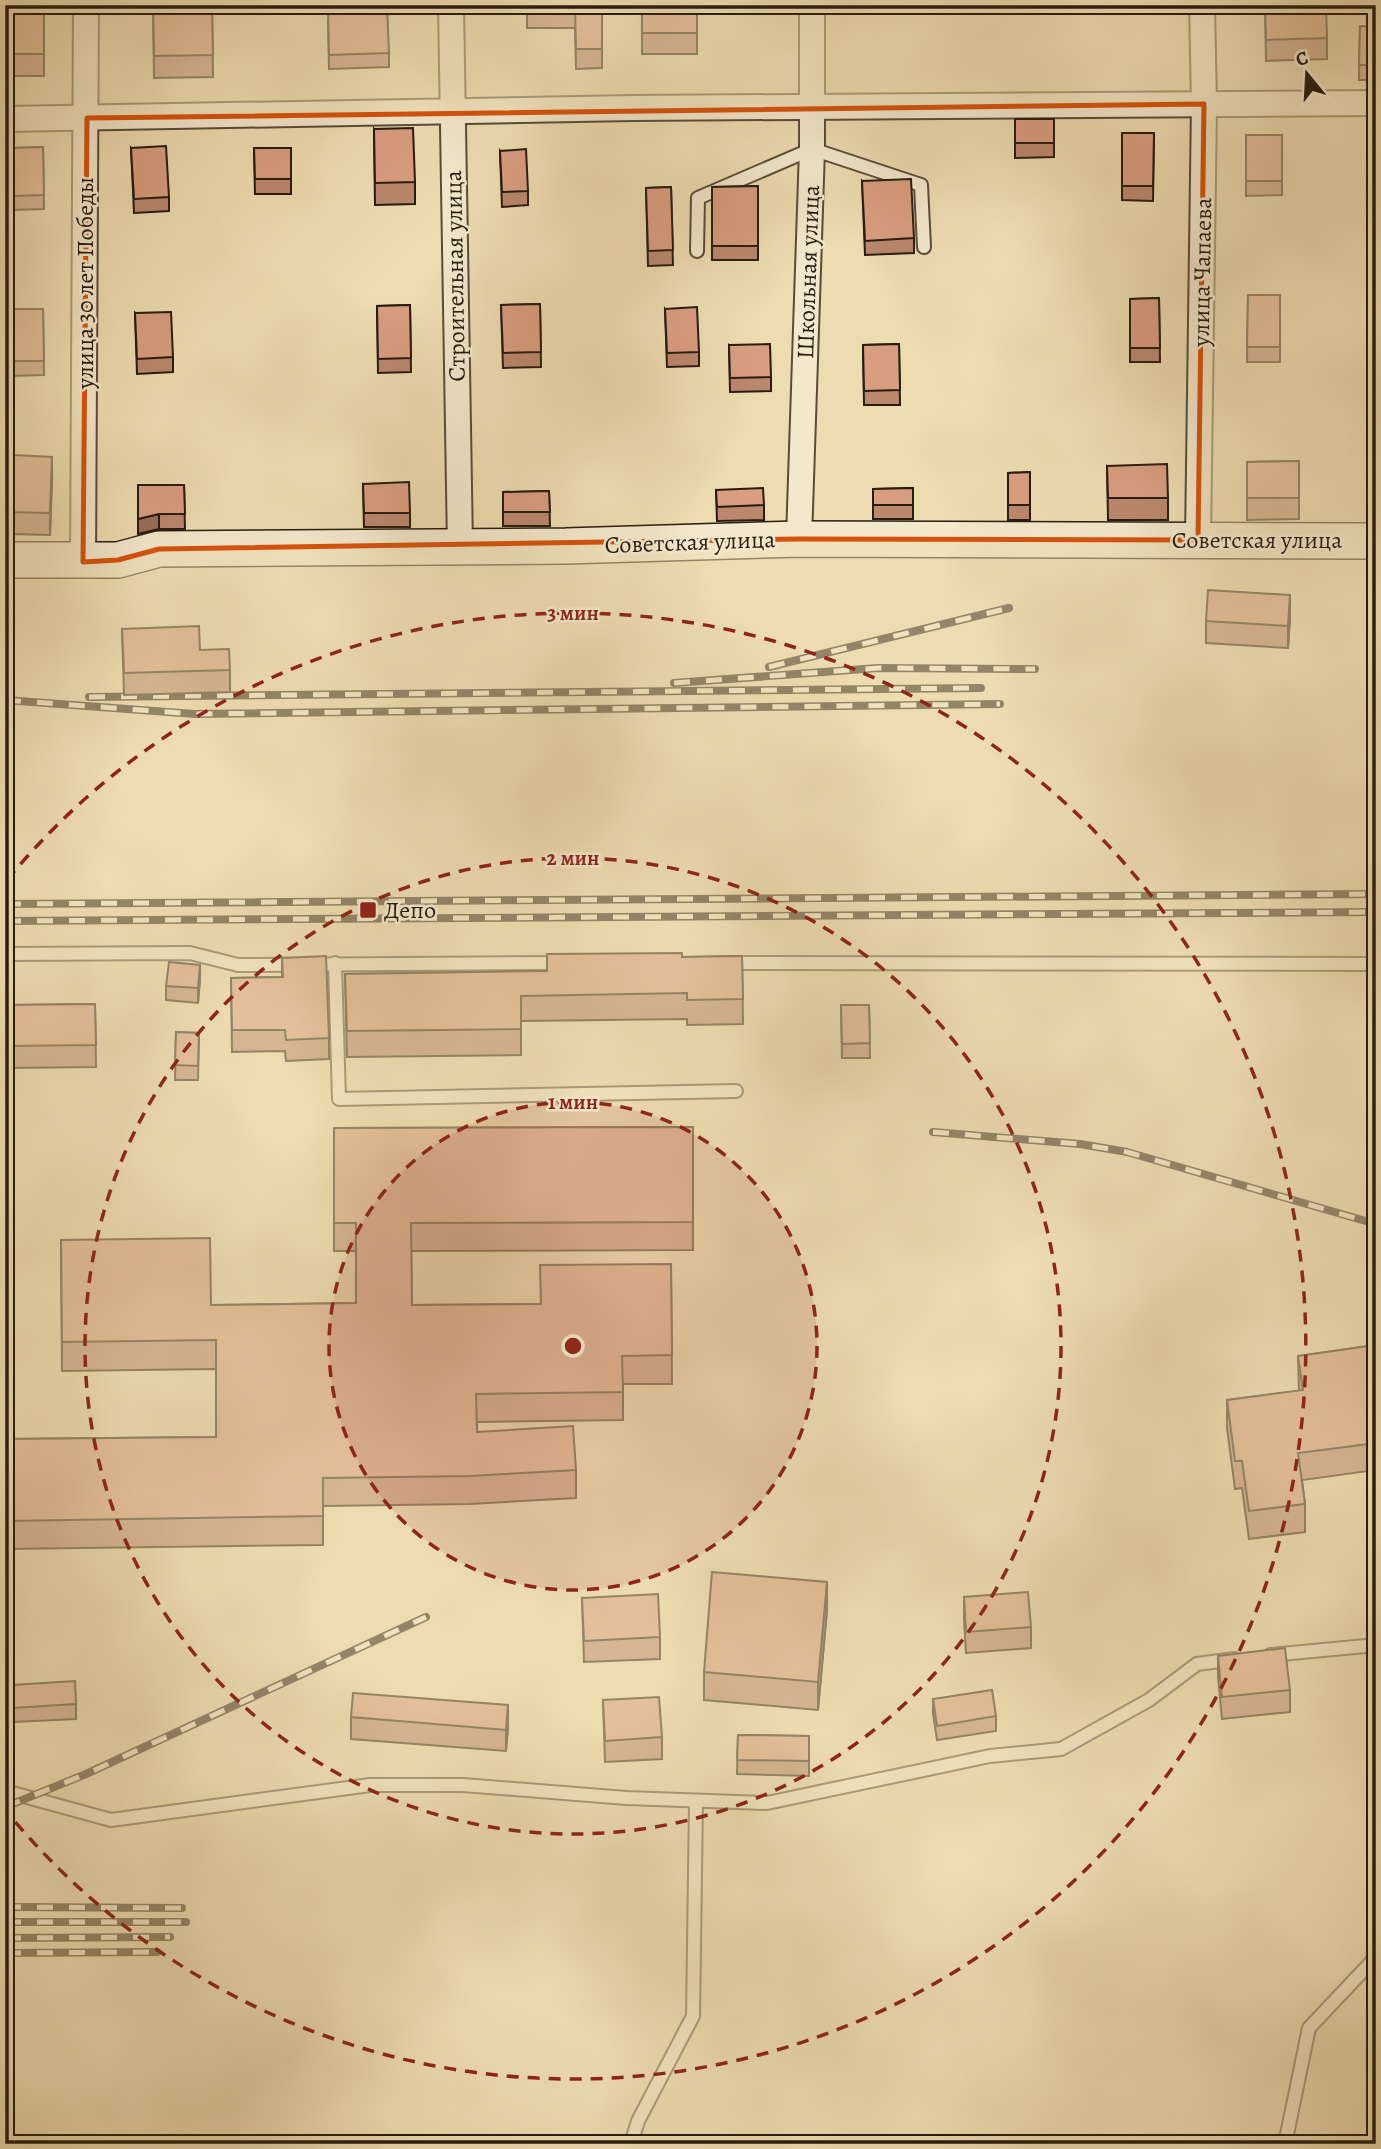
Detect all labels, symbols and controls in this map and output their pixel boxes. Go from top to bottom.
north arrow [1272,38,1342,108]
text: С [1292,45,1312,73]
street label: Строительная улица [437,170,473,382]
street label: улица 30 лет Победы [69,177,101,390]
street label: Школьная улица [789,184,827,360]
street label: улица Чапаева [1185,197,1219,348]
street label: Советская улица [604,523,776,561]
street label: Советская улица [1172,524,1342,556]
text: 3 мин [547,599,599,627]
text: 2 мин [547,844,599,872]
place label: Депо [384,894,436,926]
marker: Депо [358,900,378,920]
text: 1 мин [548,1088,598,1116]
centre of rings [561,1334,585,1358]

